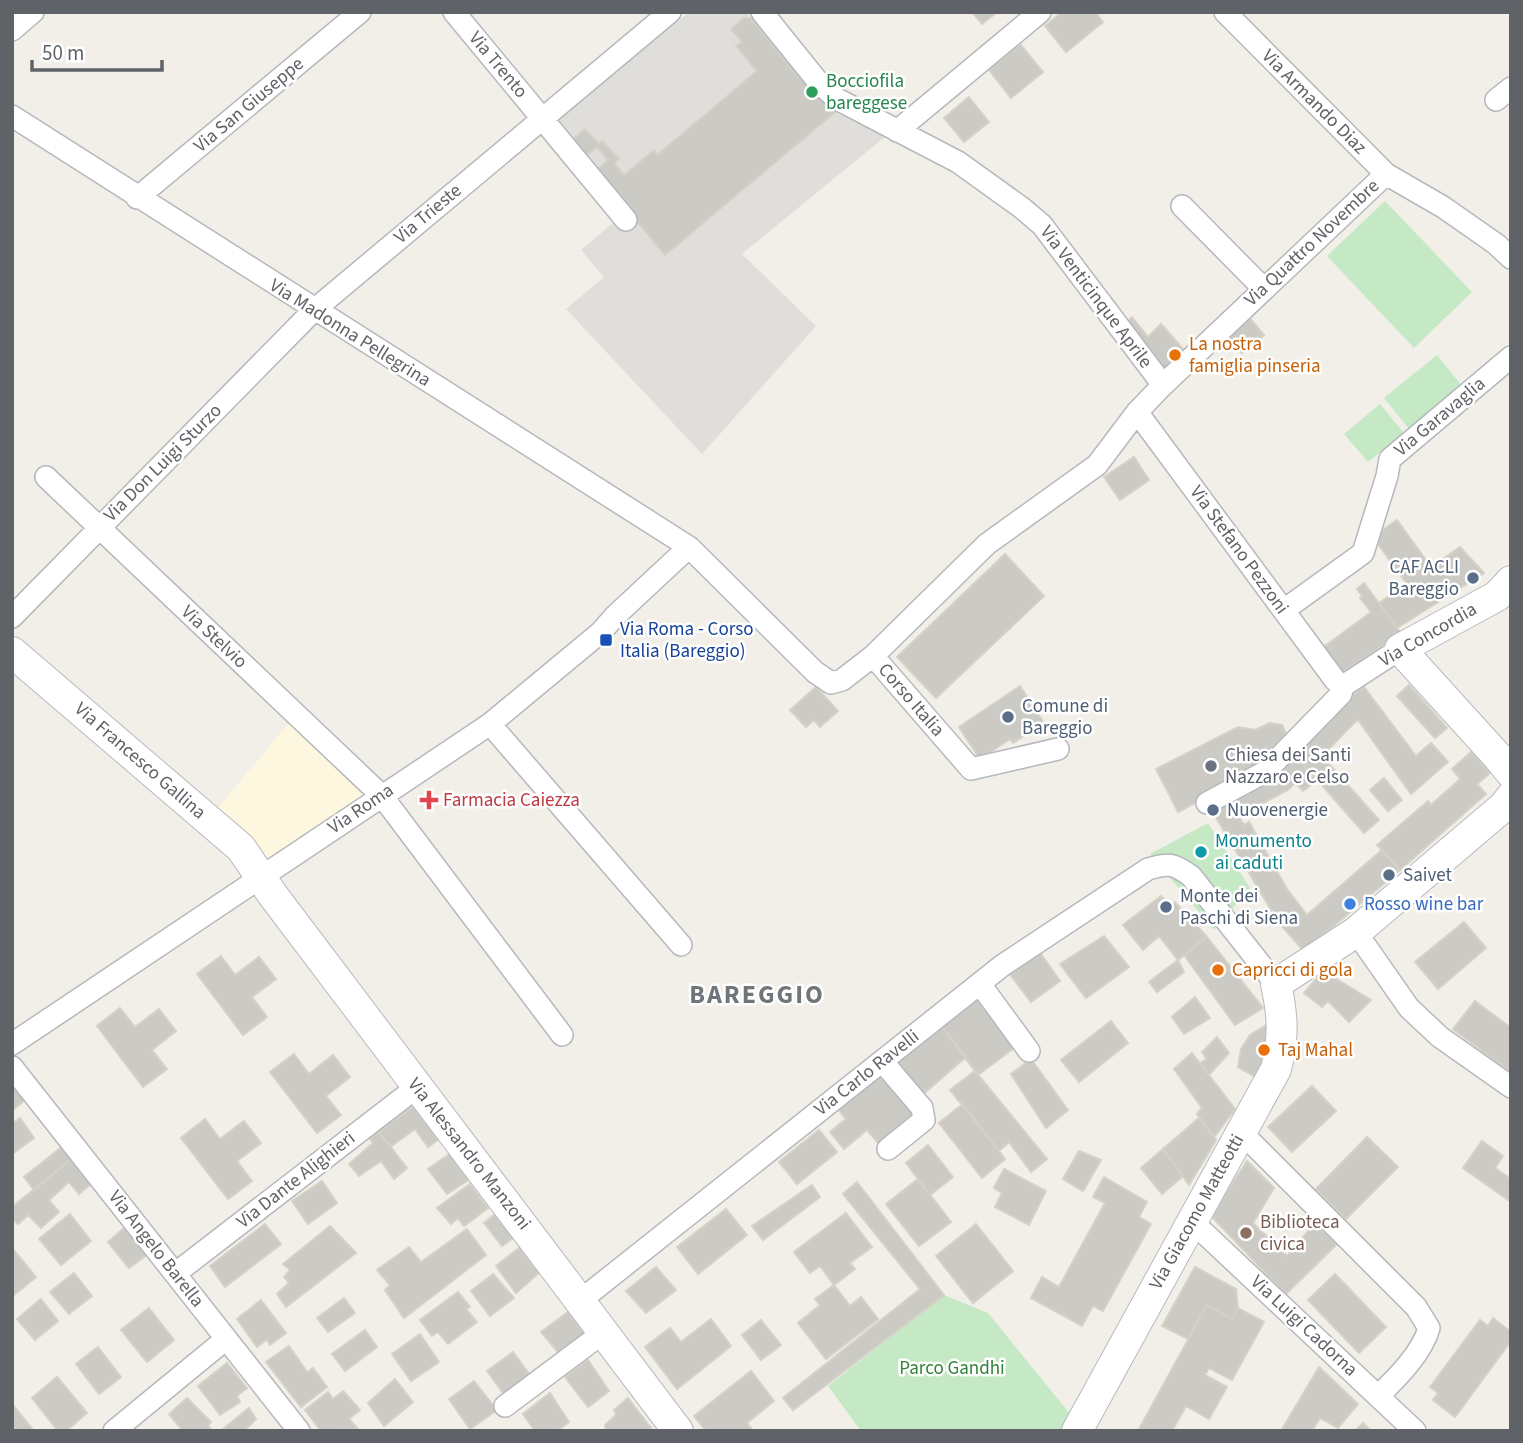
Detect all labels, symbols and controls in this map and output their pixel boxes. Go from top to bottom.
street label: Via Trento [462,26,534,104]
scale bar [32,28,161,72]
text: 50 m [42,38,84,68]
street label: Via Armando Diaz [1255,43,1373,161]
street label: Via San Giuseppe [188,51,310,159]
place label: Bocciofila bareggese [826,68,907,117]
marker: Bocciofila bareggese [804,84,820,100]
street label: Via Quattro Novembre [1238,173,1386,313]
street label: Via Trieste [388,178,468,250]
street label: Via Venticinque Aprile [1033,220,1159,374]
street label: Via Madonna Pellegrina [264,272,436,394]
place label: La nostra famiglia pinseria [1189,331,1320,380]
marker: La nostra famiglia pinseria [1167,347,1183,363]
street label: Via Garavaglia [1389,371,1491,463]
street label: Via Don Luigi Sturzo [98,398,228,528]
street label: Via Stefano Pezzoni [1183,480,1295,620]
place label: CAF ACLI Bareggio [1388,554,1459,603]
marker: CAF ACLI Bareggio [1465,570,1481,586]
street label: Via Concordia [1374,596,1482,674]
street label: Via Stelvio [175,599,253,675]
place label: Via Roma - Corso Italia (Bareggio) [620,616,754,665]
marker: Via Roma - Corso Italia (Bareggio) [598,632,614,648]
street label: Corso Italia [871,657,951,743]
place label: Comune di Bareggio [1022,693,1108,742]
street label: Via Francesco Gallina [68,696,212,826]
marker: Comune di Bareggio [1000,709,1016,725]
place label: Chiesa dei Santi Nazzaro e Celso [1225,742,1351,791]
marker: Chiesa dei Santi Nazzaro e Celso [1203,758,1219,774]
street label: Via Roma [323,777,399,841]
place label: Farmacia Caiezza [443,787,580,814]
marker: Farmacia Caiezza [421,792,437,808]
place label: Nuovenergie [1227,797,1328,824]
marker: Nuovenergie [1205,802,1221,818]
place label: Monumento ai caduti [1215,828,1312,877]
marker: Monumento ai caduti [1193,844,1209,860]
place label: Saivet [1403,862,1452,889]
marker: Saivet [1381,867,1397,883]
place label: Monte dei Paschi di Siena [1180,883,1298,932]
place label: Rosso wine bar [1364,891,1484,918]
marker: Rosso wine bar [1342,896,1358,912]
marker: Monte dei Paschi di Siena [1158,899,1174,915]
place label: Capricci di gola [1232,957,1353,984]
marker: Capricci di gola [1210,962,1226,978]
district label: BAREGGIO [689,976,825,1013]
street label: Via Carlo Ravelli [809,1023,925,1123]
place label: Taj Mahal [1278,1037,1353,1064]
marker: Taj Mahal [1256,1042,1272,1058]
street label: Via Alessandro Manzoni [401,1072,537,1236]
street label: Via Dante Alighieri [231,1125,361,1235]
street label: Via Giacomo Matteotti [1143,1129,1251,1295]
street label: Via Angelo Barella [102,1185,210,1313]
place label: Biblioteca civica [1260,1209,1339,1258]
marker: Biblioteca civica [1238,1225,1254,1241]
street label: Via Luigi Cadorna [1244,1269,1364,1383]
park label: Parco Gandhi [899,1355,1005,1382]

